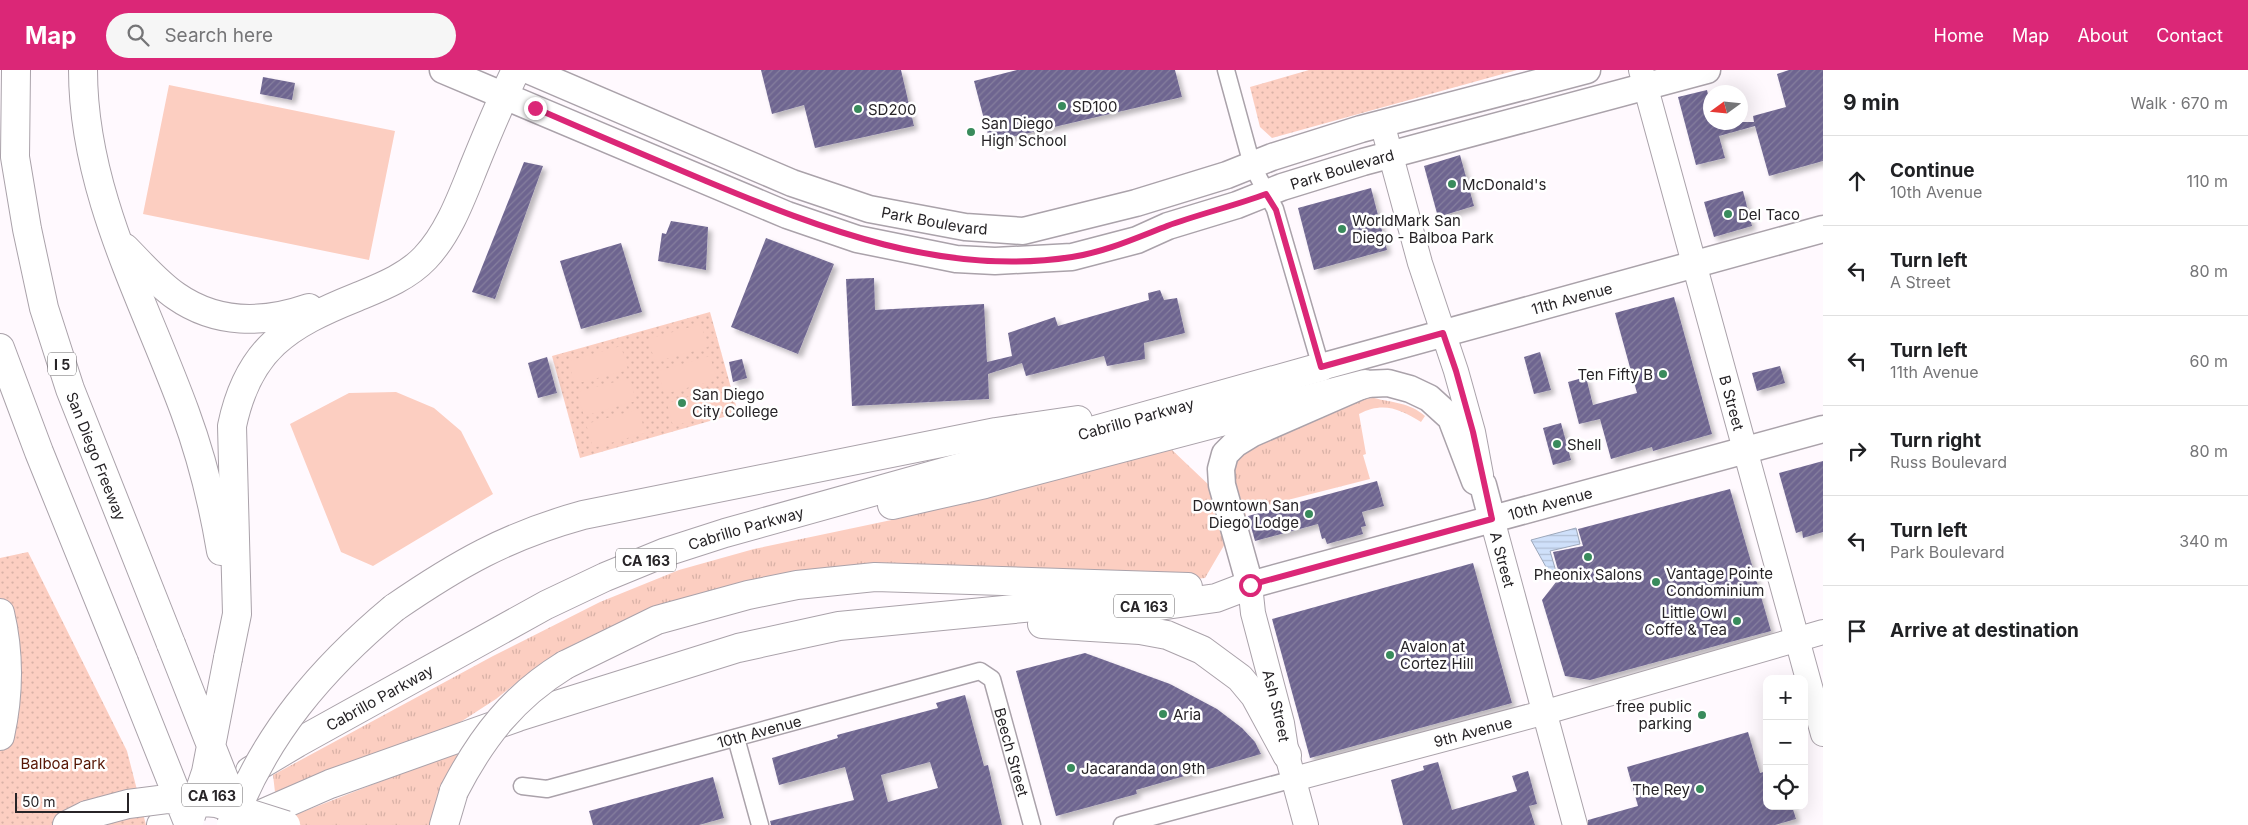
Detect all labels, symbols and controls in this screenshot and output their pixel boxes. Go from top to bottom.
search box [106,13,456,58]
text: Map [25,21,76,50]
icon: search [124,21,152,49]
text: Search here [164,24,273,47]
text: Home [1934,25,1984,46]
text: Map [2012,25,2049,46]
text: About [2077,25,2128,46]
text: Contact [2156,25,2223,46]
north arrow [1703,85,1748,130]
text: 9 min [1843,90,1900,115]
text: Walk · 670 m [2130,93,2228,113]
route end [524,97,547,120]
place label: SD100 [1072,97,1117,116]
place label: SD200 [868,100,917,119]
marker: SD100 [1056,100,1068,112]
marker: SD200 [852,103,864,115]
place label: San Diego High School [981,114,1067,150]
marker: San Diego High School [965,126,977,138]
street label: Park Boulevard [1288,145,1396,193]
text: Continue [1890,159,1975,182]
icon: ahead [1843,167,1871,195]
text: 110 m [2186,171,2228,191]
place label: McDonald's [1462,175,1547,194]
marker: McDonald's [1446,178,1458,190]
text: 10th Avenue [1890,182,1982,202]
street label: Park Boulevard [880,202,988,238]
place label: Del Taco [1738,205,1800,224]
marker: Del Taco [1722,208,1734,220]
place label: WorldMark San Diego - Balboa Park [1352,211,1494,247]
marker: WorldMark San Diego - Balboa Park [1336,223,1348,235]
text: Turn left [1890,249,1968,272]
icon: left [1843,257,1871,285]
text: 80 m [2189,261,2228,281]
text: A Street [1890,272,1951,292]
street label: 11th Avenue [1529,278,1614,318]
text: Turn left [1890,339,1968,362]
icon: left [1843,347,1871,375]
text: 60 m [2189,351,2228,371]
road number: I 5 [48,352,76,376]
text: 11th Avenue [1890,362,1979,382]
place label: Ten Fifty B [1577,365,1653,384]
marker: Ten Fifty B [1657,368,1669,380]
street label: B Street [1716,373,1749,433]
place label: San Diego City College [692,385,778,421]
street label: San Diego Freeway [63,389,131,524]
street label: Cabrillo Parkway [1076,393,1197,444]
marker: San Diego City College [676,397,688,409]
text: Turn right [1890,429,1981,452]
place label: Shell [1567,435,1602,454]
icon: right [1843,437,1871,465]
marker: Shell [1551,438,1563,450]
text: 80 m [2189,441,2228,461]
text: Russ Boulevard [1890,452,2007,472]
street label: 10th Avenue [1506,483,1594,524]
place label: Downtown San Diego Lodge [1193,496,1299,532]
street label: Cabrillo Parkway [685,502,806,554]
marker: Downtown San Diego Lodge [1303,508,1315,520]
text: Turn left [1890,519,1968,542]
icon: left [1843,527,1871,555]
street label: A Street [1486,530,1520,590]
text: 340 m [2179,531,2228,551]
text: Park Boulevard [1890,542,2005,562]
road number: CA 163 [616,548,676,572]
marker: Pheonix Salons [1582,551,1594,563]
place label: Vantage Pointe Condominium [1666,564,1773,600]
place label: Pheonix Salons [1534,565,1642,584]
route start [1239,574,1262,597]
marker: Vantage Pointe Condominium [1650,576,1662,588]
road number: CA 163 [1114,594,1174,618]
place label: Little Owl Coffe & Tea [1644,603,1727,639]
marker: Little Owl Coffe & Tea [1731,615,1743,627]
icon: arrive [1843,617,1871,645]
text: Arrive at destination [1890,619,2079,642]
place label: Avalon at Cortez Hill [1400,637,1474,673]
marker: Avalon at Cortez Hill [1384,649,1396,661]
street label: Cabrillo Parkway [323,660,437,735]
street label: Ash Street [1259,668,1294,743]
map controls [1763,675,1808,810]
button: + [1763,675,1808,720]
place label: free public parking [1616,697,1692,733]
street label: Beech Street [991,705,1033,799]
place label: Aria [1173,705,1201,724]
marker: Aria [1157,708,1169,720]
marker: free public parking [1696,709,1708,721]
street label: 10th Avenue [715,711,803,752]
street label: 9th Avenue [1432,712,1514,751]
button: − [1763,720,1808,765]
park label: Balboa Park [21,754,106,773]
place label: Jacaranda on 9th [1081,759,1205,778]
marker: Jacaranda on 9th [1065,762,1077,774]
button: locate [1763,765,1808,810]
place label: The Rey [1632,780,1691,799]
marker: The Rey [1694,783,1706,795]
road number: CA 163 [182,784,242,806]
scale bar [15,790,129,813]
text: 50 m [22,793,56,810]

